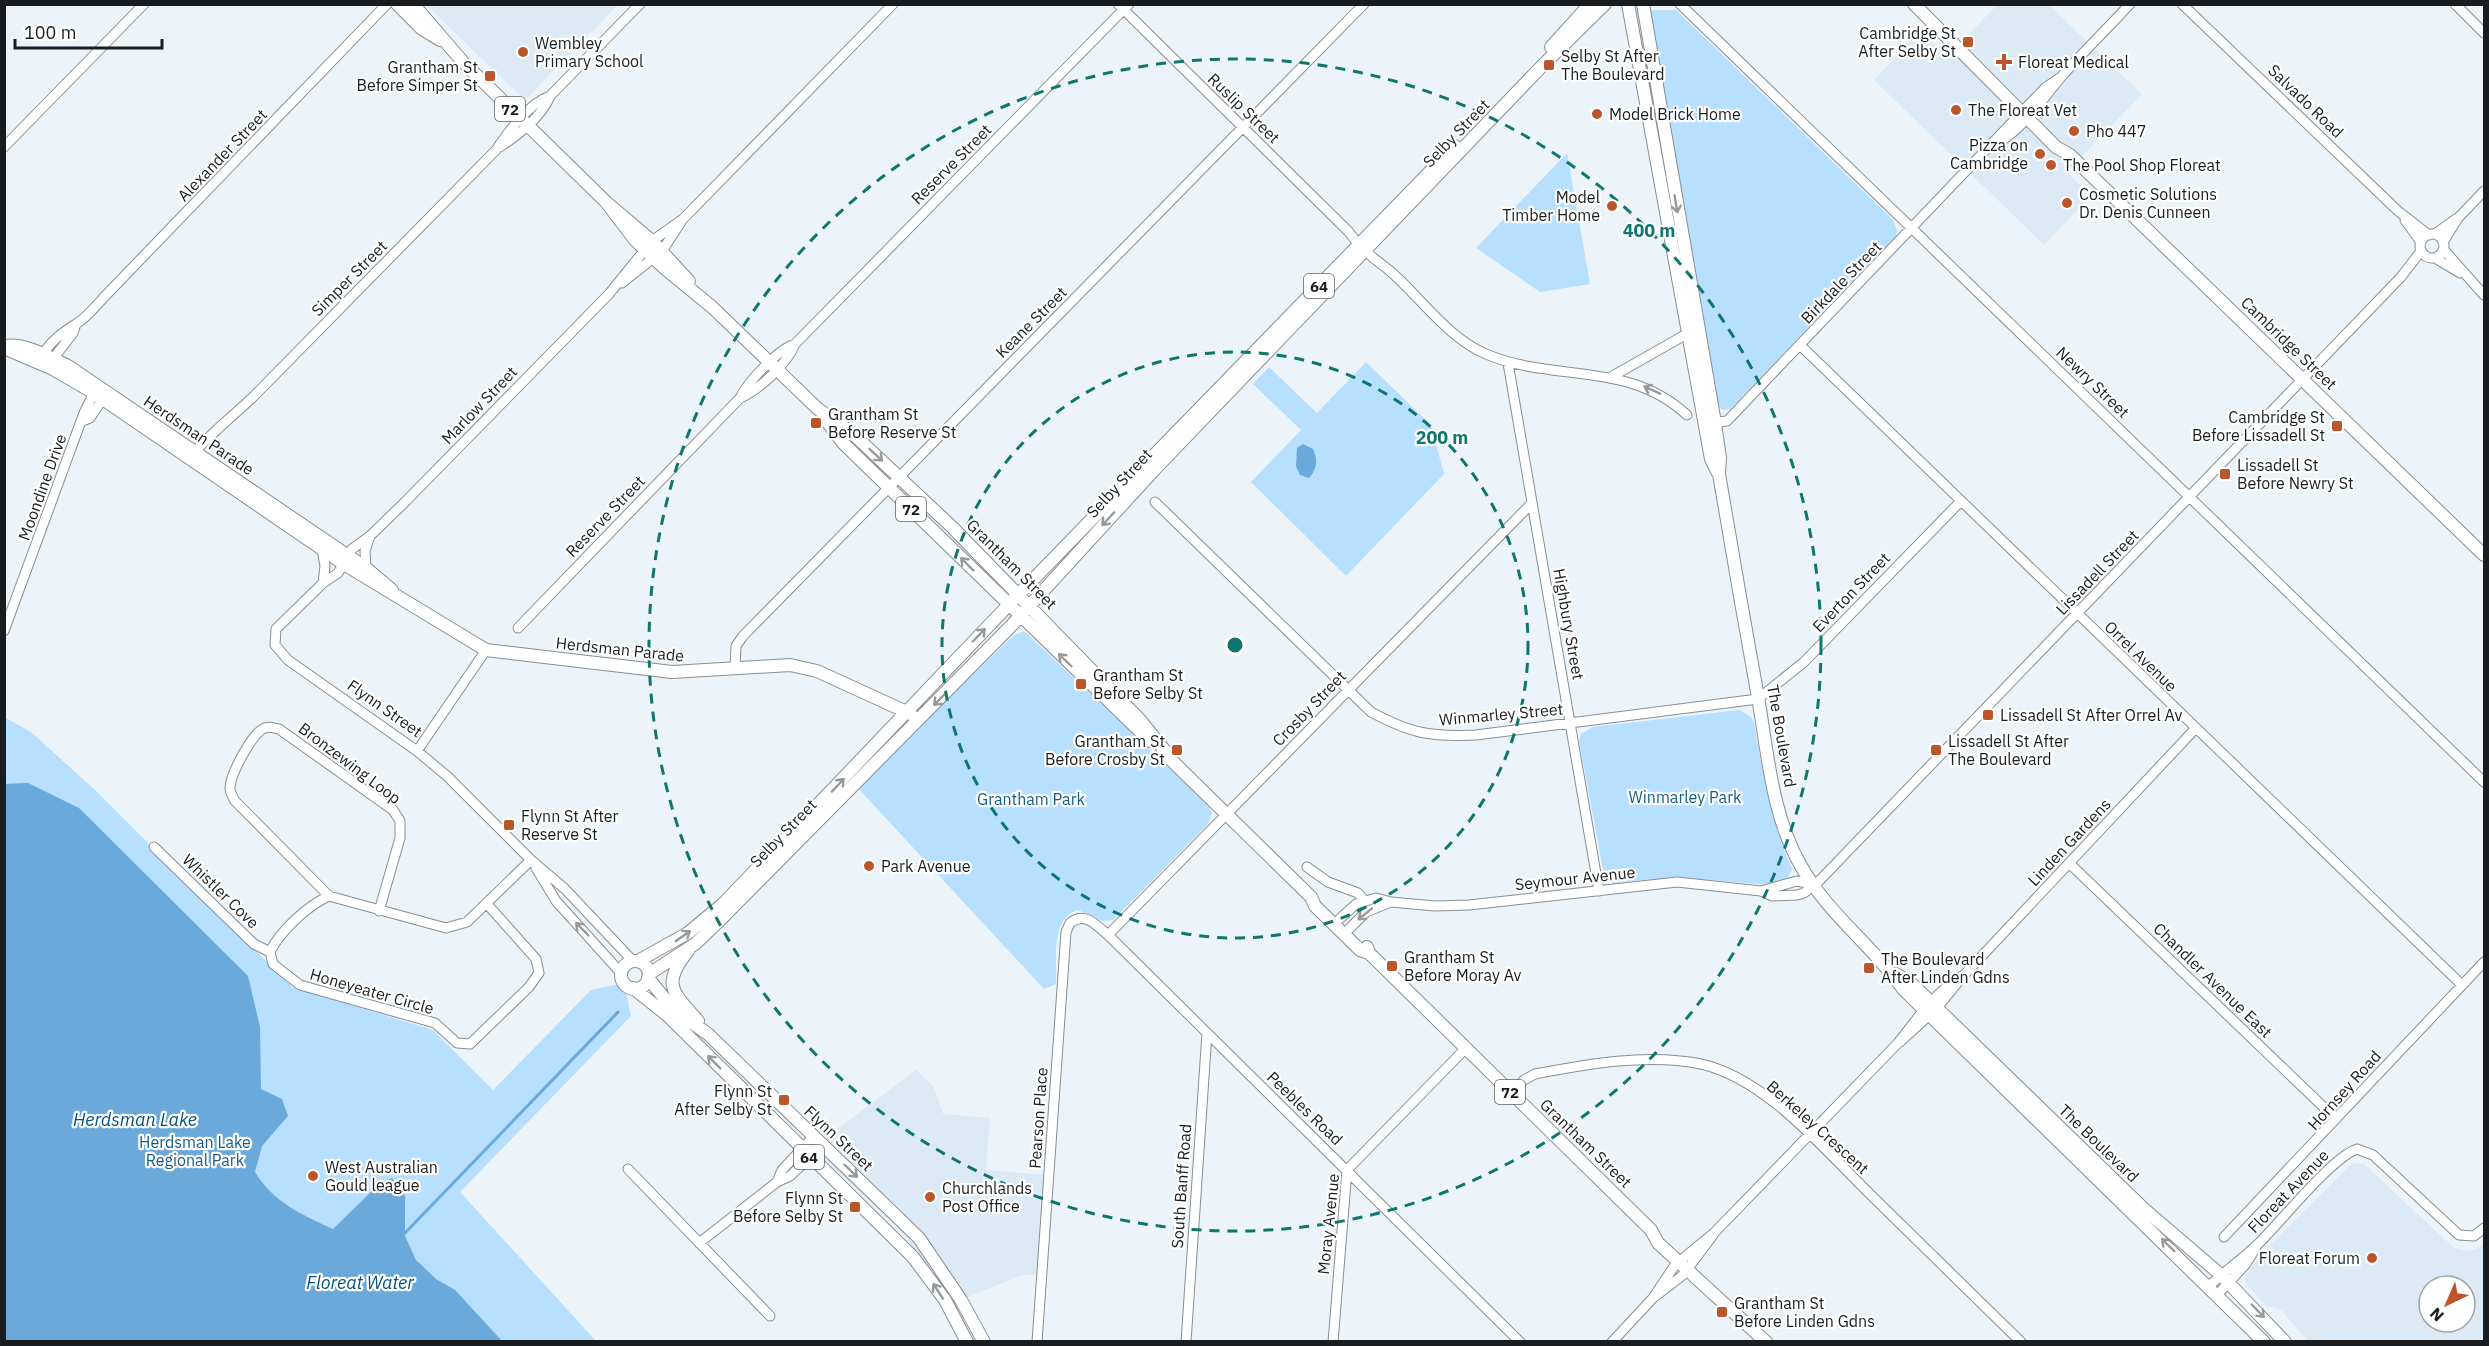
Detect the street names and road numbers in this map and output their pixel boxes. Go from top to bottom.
street label: Salvado Road [2264,60,2348,142]
street label: Ruslip Street [1204,69,1284,147]
street label: Selby Street [1418,95,1494,171]
road number: 72 [495,97,525,121]
street label: Alexander Street [173,105,271,205]
street label: Reserve Street [907,120,995,208]
street label: Simper Street [307,236,391,320]
street label: Birkdale Street [1797,237,1885,327]
road number: 64 [1304,274,1334,298]
street label: Keane Street [991,282,1071,362]
street label: Cambridge Street [2237,292,2341,394]
street label: Newry Street [2052,342,2134,422]
street label: Marlow Street [437,362,521,448]
street label: Herdsman Parade [140,391,258,479]
street label: Moondine Drive [13,431,71,543]
street label: Selby Street [1082,444,1156,522]
street label: Reserve Street [561,471,649,561]
road number: 72 [896,497,926,521]
street label: Grantham Street [963,515,1061,613]
street label: Lissadell Street [2051,525,2143,619]
street label: Everton Street [1808,548,1894,636]
street label: Highbury Street [1549,567,1589,681]
street label: Orrel Avenue [2100,616,2182,696]
street label: Herdsman Parade [555,632,685,666]
street label: Crosby Street [1268,666,1350,750]
street label: Flynn Street [344,675,426,741]
street label: The Boulevard [1763,683,1801,789]
street label: Winmarley Street [1438,699,1564,729]
street label: Bronzewing Loop [295,718,405,808]
street label: Linden Gardens [2023,794,2115,890]
street label: Selby Street [745,795,821,871]
street label: Whistler Cove [179,850,264,933]
street label: Seymour Avenue [1514,862,1636,894]
street label: Chandler Avenue East [2150,918,2276,1042]
street label: Honeyeater Circle [308,964,437,1018]
street label: Hornsey Road [2303,1046,2385,1134]
street label: Pearson Place [1024,1066,1052,1169]
street label: Peebles Road [1263,1067,1347,1149]
street label: Berkeley Crescent [1763,1076,1873,1178]
road number: 72 [1495,1080,1525,1104]
street label: Grantham Street [1536,1094,1636,1192]
street label: The Boulevard [2055,1100,2143,1186]
street label: Flynn Street [800,1101,878,1175]
street label: South Banff Road [1167,1123,1195,1249]
road number: 64 [794,1145,824,1169]
street label: Floreat Avenue [2243,1145,2333,1237]
street label: Moray Avenue [1313,1172,1343,1275]

